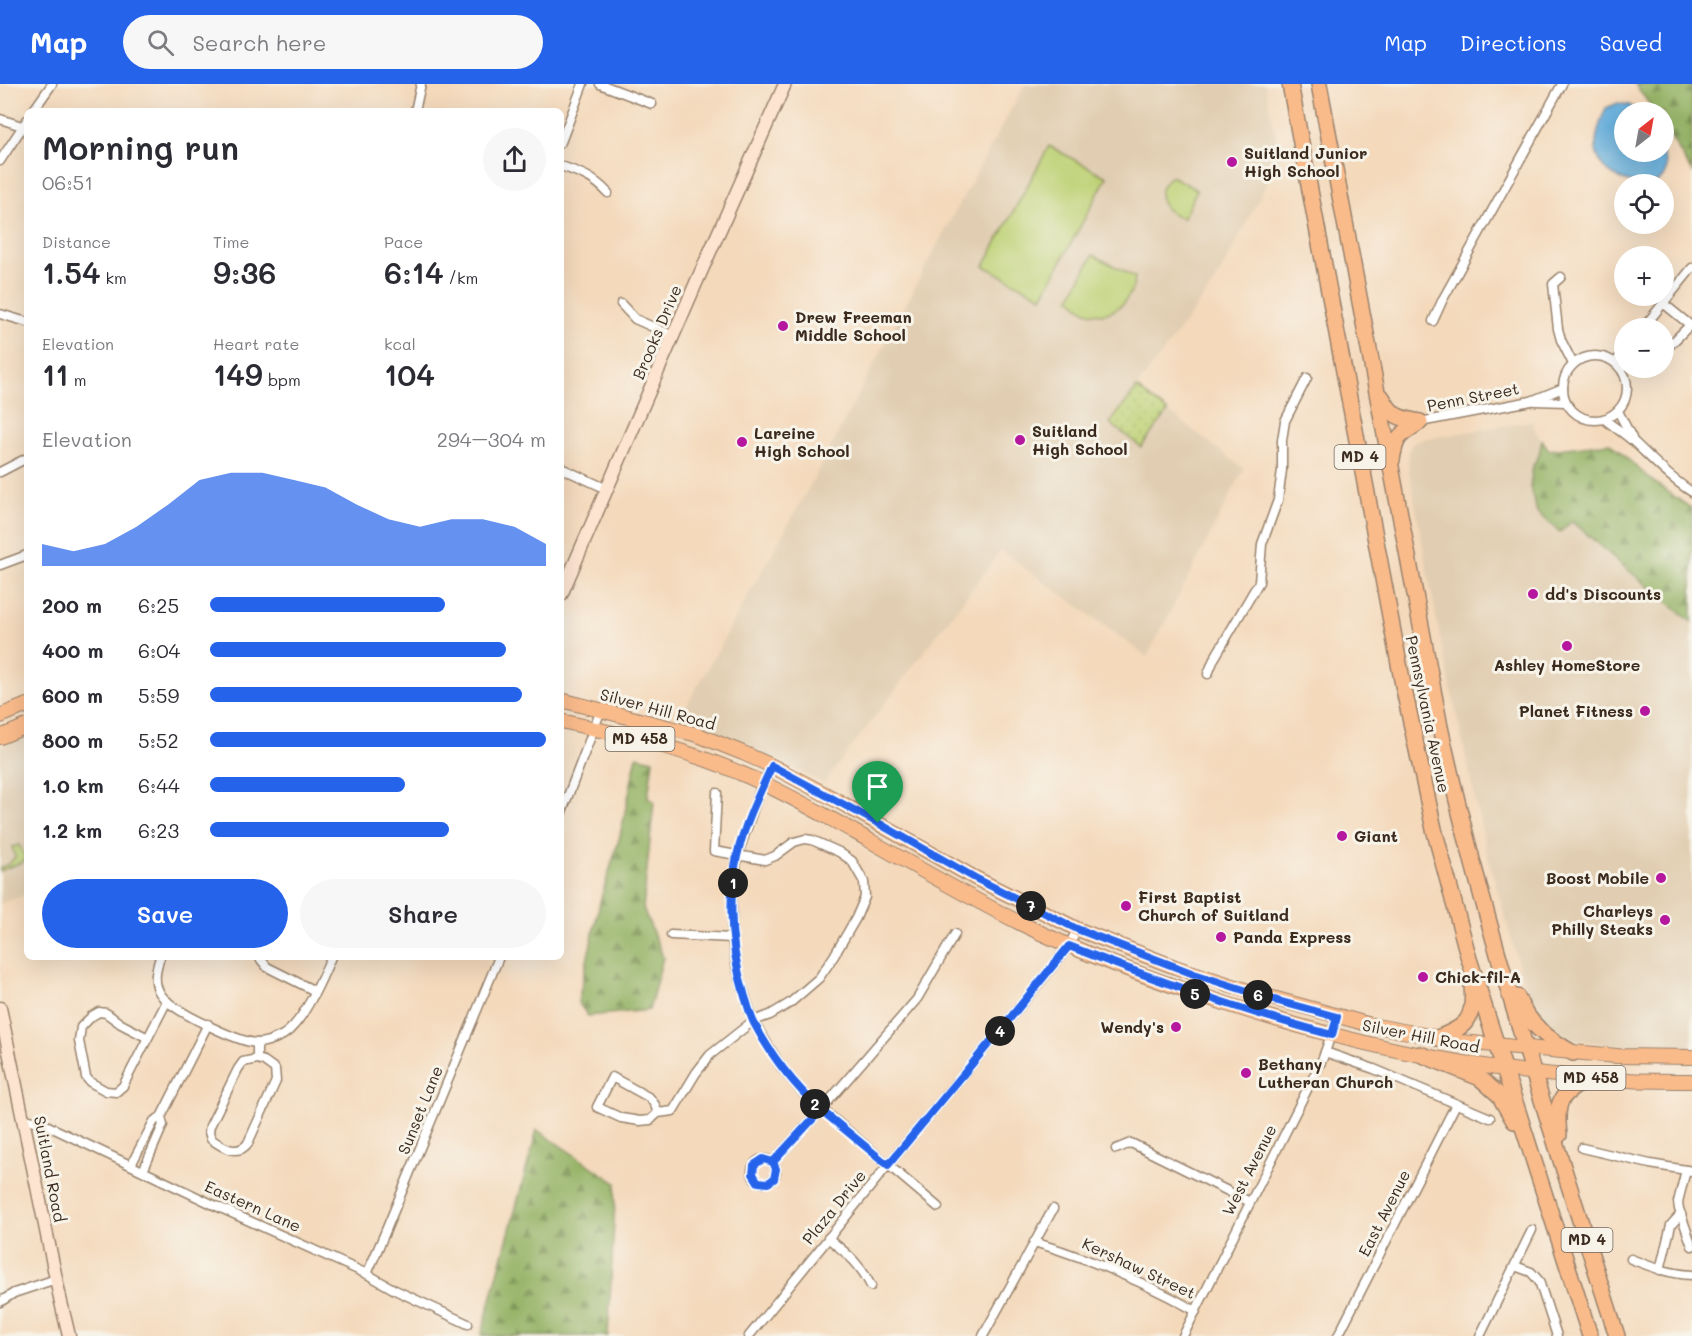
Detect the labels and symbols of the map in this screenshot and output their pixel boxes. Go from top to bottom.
north arrow [1614,102,1674,162]
place label: Suitland Junior High School [1244,142,1367,181]
marker: Suitland Junior High School [1225,155,1239,169]
street label: Brooks Drive [627,281,686,382]
place label: Drew Freeman Middle School [795,306,912,345]
marker: Drew Freeman Middle School [776,319,790,333]
street label: Penn Street [1425,377,1521,416]
place label: Suitland High School [1032,420,1128,459]
place label: Lareine High School [754,422,850,461]
marker: Suitland High School [1013,433,1027,447]
marker: Lareine High School [735,435,749,449]
road number: MD 4 [1334,445,1386,469]
place label: dd's Discounts [1545,583,1661,604]
marker: dd's Discounts [1526,587,1540,601]
street label: Pennsylvania Avenue [1402,633,1455,794]
marker: Ashley HomeStore [1560,639,1574,653]
place label: Ashley HomeStore [1494,654,1640,675]
street label: Silver Hill Road [598,683,718,734]
place label: Planet Fitness [1519,700,1633,721]
marker: Planet Fitness [1638,704,1652,718]
road number: MD 458 [606,727,674,751]
pin [852,761,903,823]
place label: Giant [1354,825,1398,846]
marker: Giant [1335,829,1349,843]
place label: Boost Mobile [1546,867,1649,888]
pin: 1 [718,868,748,898]
marker: Boost Mobile [1654,871,1668,885]
place label: First Baptist Church of Suitland [1138,886,1289,925]
pin: 7 [1016,891,1046,921]
marker: First Baptist Church of Suitland [1119,899,1133,913]
place label: Charleys Philly Steaks [1551,900,1653,939]
marker: Charleys Philly Steaks [1658,913,1672,927]
place label: Panda Express [1233,926,1351,947]
marker: Panda Express [1214,930,1228,944]
place label: Chick-fil-A [1435,966,1521,987]
marker: Chick-fil-A [1416,970,1430,984]
pin: 5 [1180,979,1210,1009]
pin: 6 [1243,980,1273,1010]
street label: Silver Hill Road [1361,1014,1481,1057]
pin: 4 [985,1016,1015,1046]
place label: Wendy's [1101,1016,1164,1037]
marker: Wendy's [1169,1020,1183,1034]
place label: Bethany Lutheran Church [1258,1053,1393,1092]
street label: Sunset Lane [392,1062,447,1157]
marker: Bethany Lutheran Church [1239,1066,1253,1080]
road number: MD 458 [1556,1066,1626,1090]
pin: 2 [800,1089,830,1119]
street label: Suitland Road [30,1114,71,1224]
street label: West Avenue [1217,1121,1280,1219]
street label: Plaza Drive [797,1165,870,1248]
street label: East Avenue [1353,1166,1414,1260]
street label: Eastern Lane [202,1175,305,1236]
road number: MD 4 [1562,1228,1612,1252]
street label: Kershaw Street [1079,1232,1199,1303]

